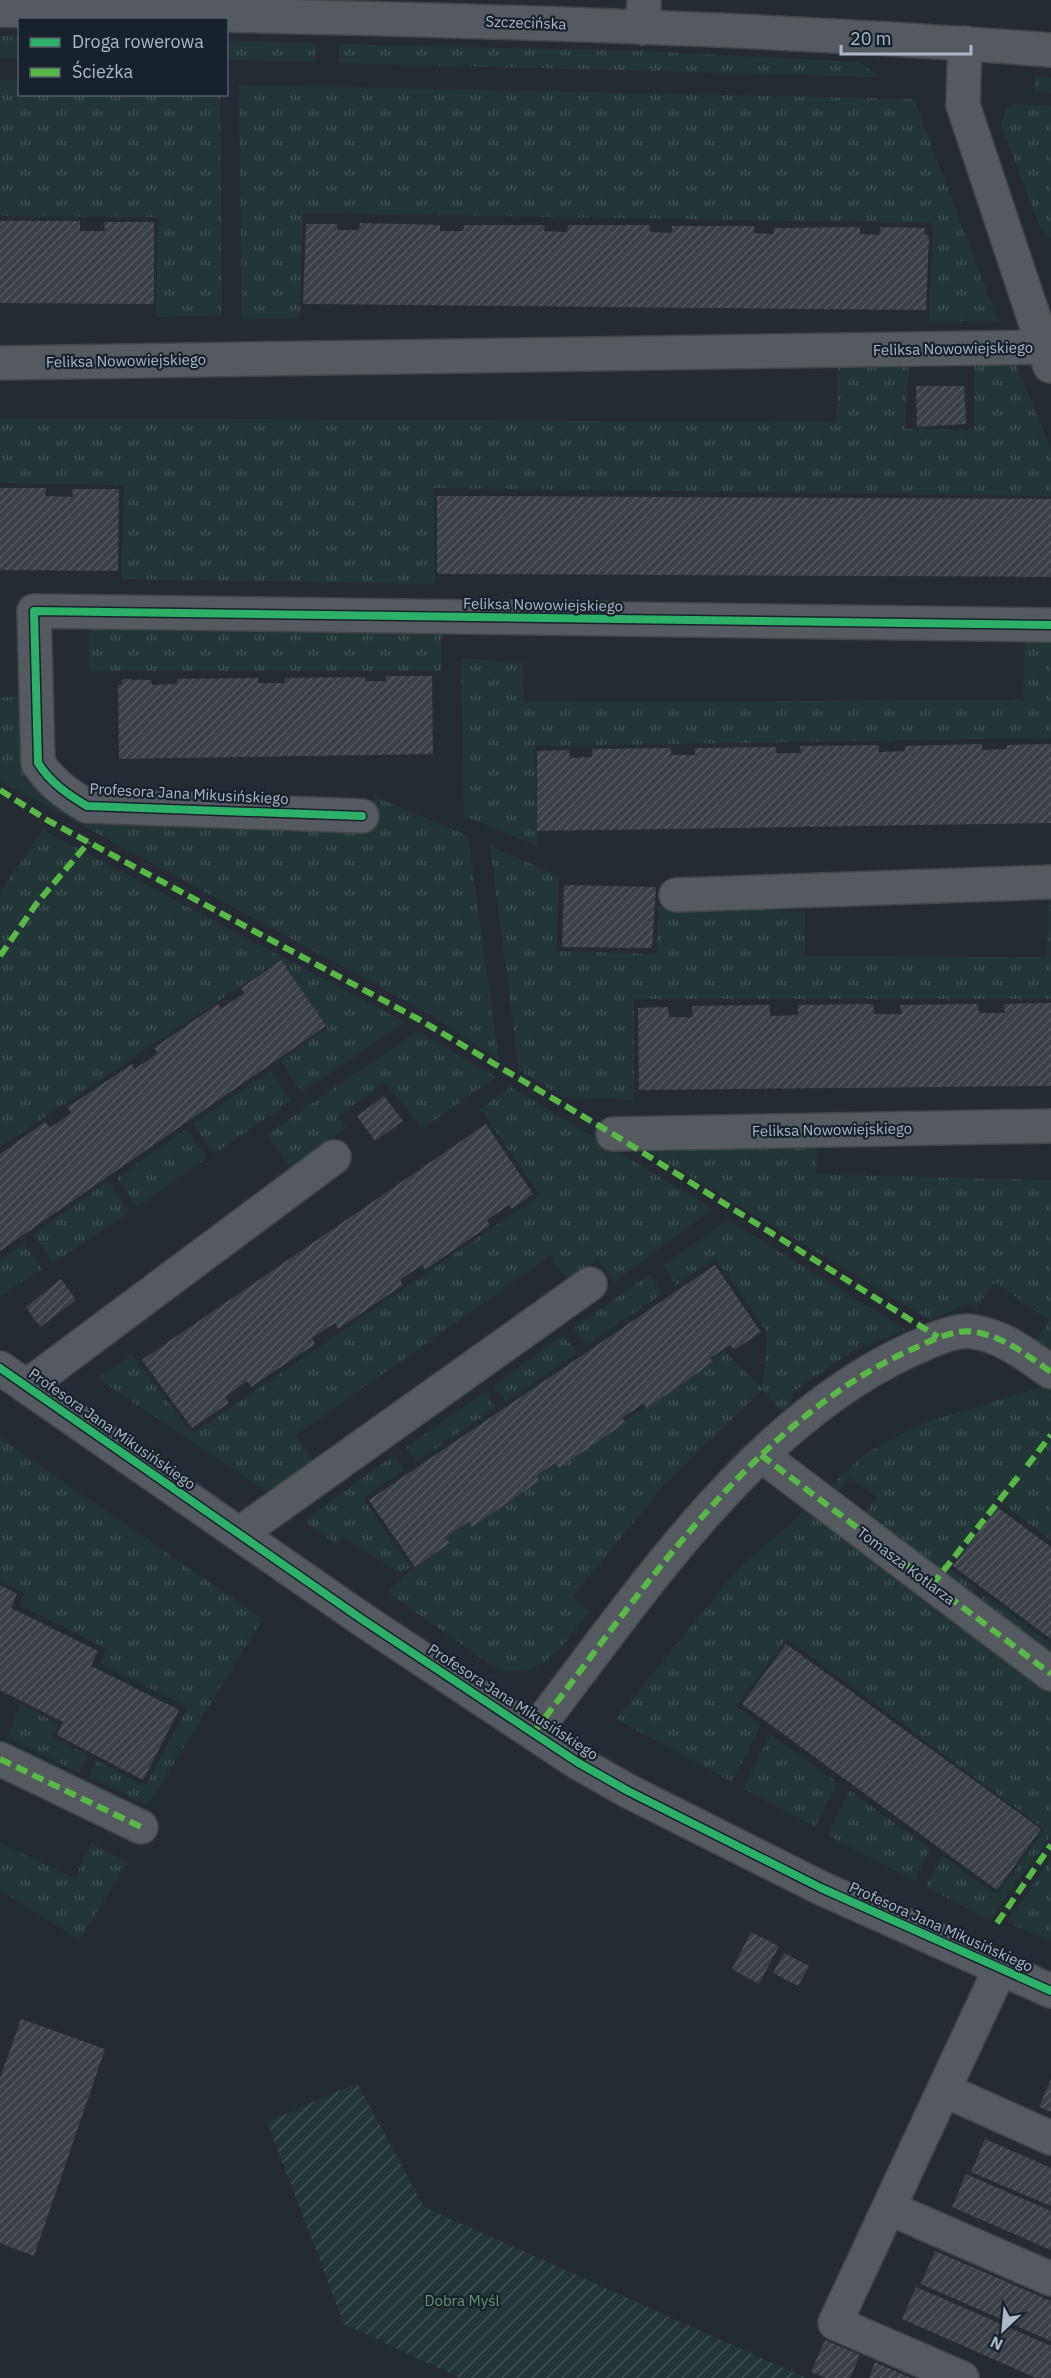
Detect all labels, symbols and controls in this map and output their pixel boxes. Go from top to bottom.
street label: Szczecińska [485,12,567,33]
legend [18,18,228,96]
scale bar [841,18,972,56]
text: 20 m [850,27,892,50]
text: Droga rowerowa [72,30,204,53]
text: Ścieżka [72,60,134,83]
street label: Feliksa Nowowiejskiego [873,338,1033,359]
street label: Feliksa Nowowiejskiego [46,350,206,371]
street label: Feliksa Nowowiejskiego [463,594,623,615]
street label: Profesora Jana Mikusińskiego [89,779,289,808]
street label: Feliksa Nowowiejskiego [752,1119,912,1140]
street label: Profesora Jana Mikusińskiego [25,1364,199,1494]
street label: Tomasza Kotlarza [853,1522,959,1609]
street label: Profesora Jana Mikusińskiego [424,1639,602,1764]
street label: Profesora Jana Mikusińskiego [846,1877,1036,1976]
park label: Dobra Myśl [424,2291,500,2310]
north arrow [973,2300,1033,2360]
text: N [987,2332,1006,2355]

